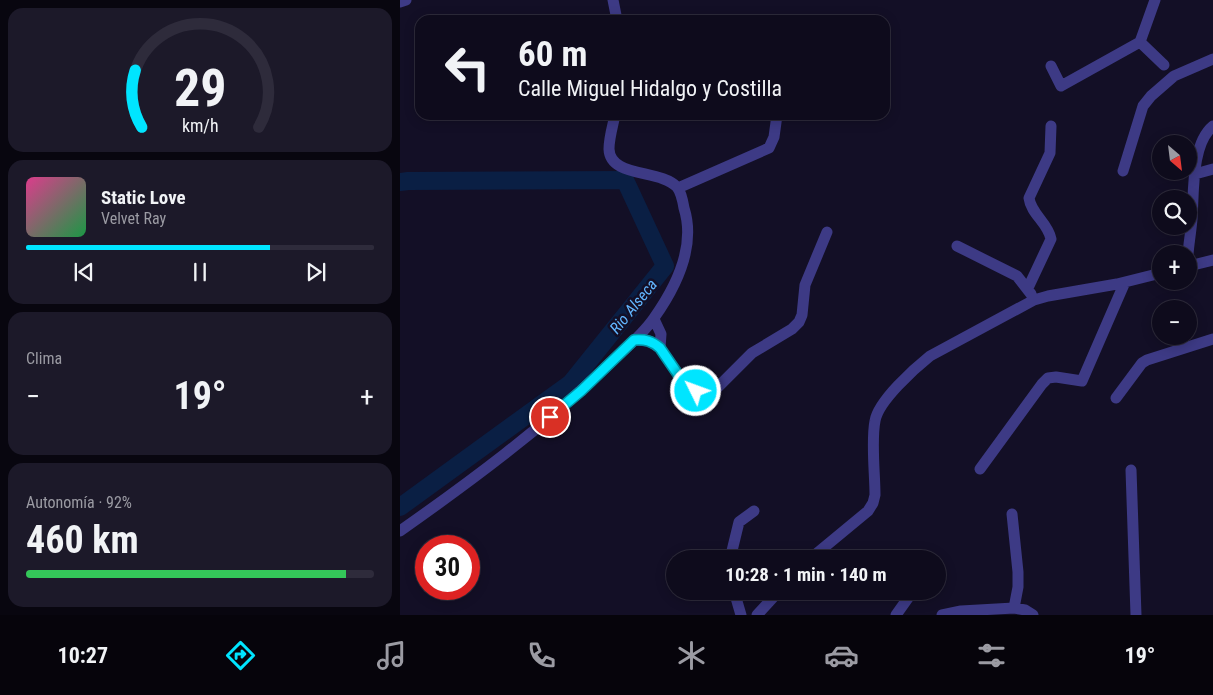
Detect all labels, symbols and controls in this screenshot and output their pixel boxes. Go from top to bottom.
text: 60 m [518,34,587,75]
icon: left [435,35,500,100]
text: 29 [174,58,226,119]
text: Calle Miguel Hidalgo y Costilla [518,76,782,101]
text: km/h [182,115,218,136]
north arrow [1152,135,1198,180]
map controls [1152,135,1197,345]
text: Static Love [101,186,186,209]
button: search [1152,190,1197,235]
text: Velvet Ray [101,209,166,228]
button: + [1152,245,1197,290]
icon: previous [70,258,98,286]
icon: pause [186,258,214,286]
icon: next [302,258,330,286]
water label: Rio Alseca [606,275,661,337]
button: − [1152,300,1197,345]
text: Clima [26,349,62,368]
position arrow [669,364,721,416]
text: 19° [173,374,227,418]
text: − [26,380,40,413]
text: + [360,380,374,413]
pin [529,396,571,438]
icon: arrive [536,403,564,431]
text: Autonomía · 92% [26,493,132,512]
text: 460 km [26,518,139,562]
speed limit sign: 30 [415,535,480,600]
text: 10:28 · 1 min · 140 m [725,563,887,586]
icon: directions [223,638,258,673]
icon: music [374,638,409,673]
icon: phone [524,638,559,673]
icon: climate [674,638,709,673]
icon: car [824,638,859,673]
icon: filters [974,638,1009,673]
text: 10:27 [58,643,108,668]
text: 19° [1125,643,1155,668]

